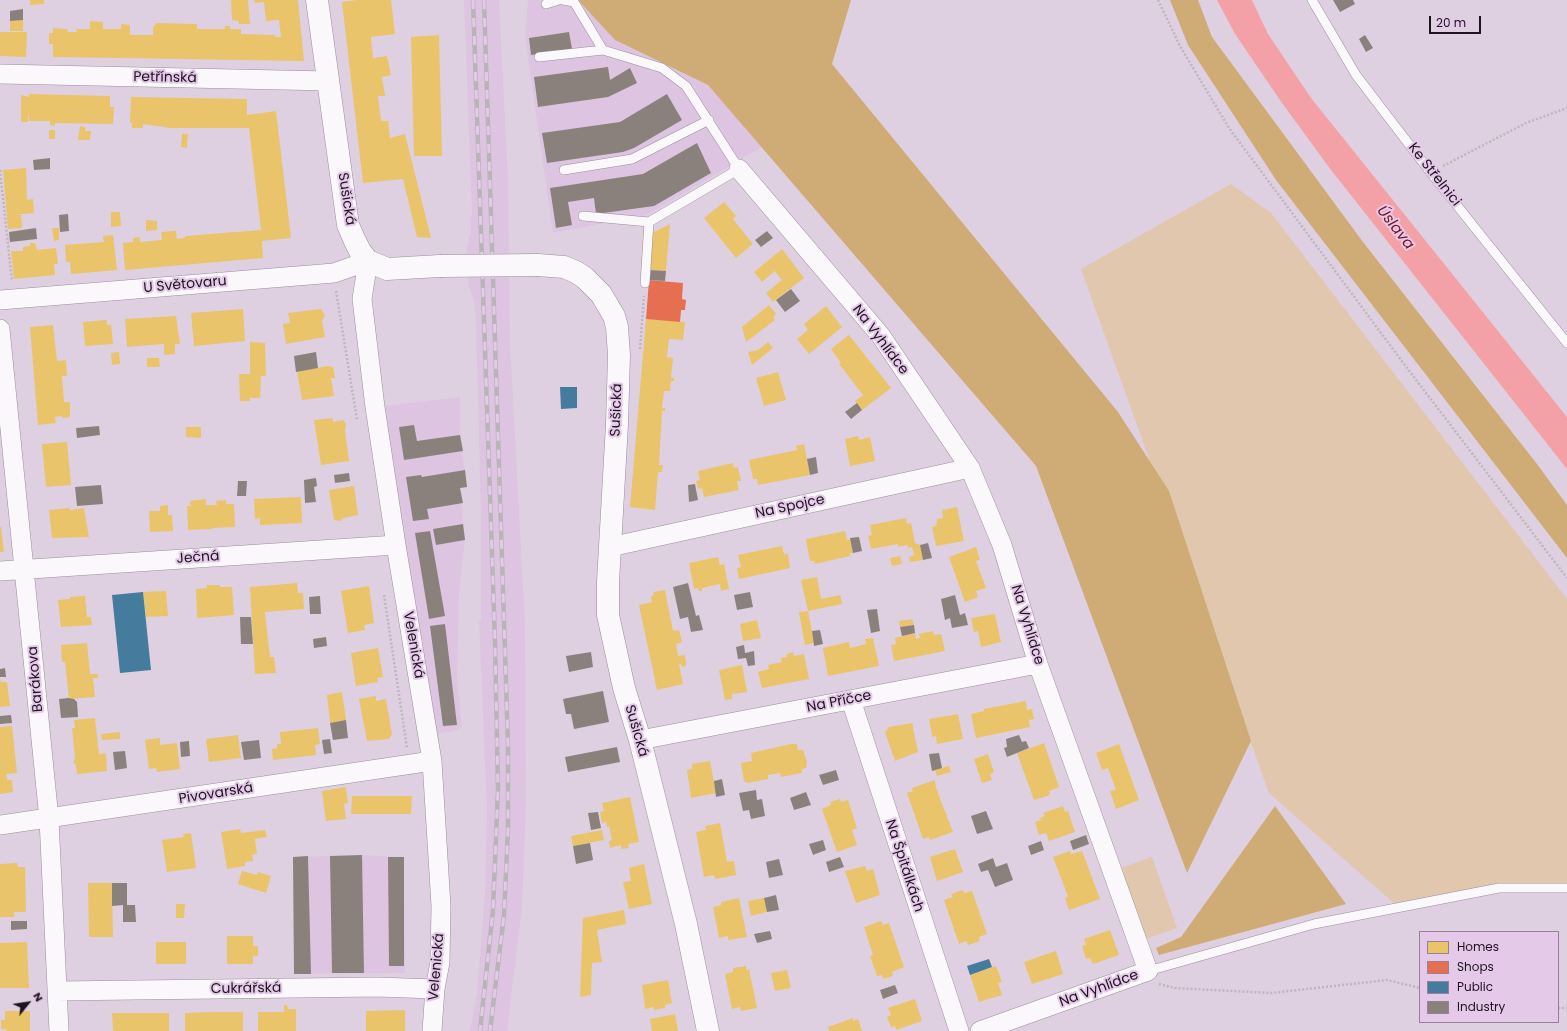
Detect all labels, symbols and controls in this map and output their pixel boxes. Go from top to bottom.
scale bar [1431,8,1483,34]
text: 20 m [1436,14,1466,31]
street label: Petřínská [133,69,197,87]
street label: Ke Střelnici [1404,140,1464,210]
street label: Sušická [334,171,358,227]
water label: Úslava [1372,203,1418,253]
street label: U Světovaru [143,273,227,297]
street label: Na Vyhlídce [848,302,912,378]
street label: Sušická [608,383,626,437]
street label: Na Spojce [754,491,826,523]
street label: Ječná [176,548,220,568]
street label: Na Vyhlídce [1007,583,1047,667]
street label: Velenická [399,610,427,680]
street label: Barákova [25,645,47,713]
street label: Na Příčce [805,688,873,716]
street label: Sušická [621,703,651,759]
street label: Pivovarská [178,780,254,808]
street label: Na Špitálkách [881,818,927,914]
legend [1419,931,1559,1023]
street label: Velenická [426,932,448,1002]
text: Homes [1457,938,1499,955]
text: Shops [1457,958,1494,975]
street label: Na Vyhlídce [1057,967,1141,1011]
text: Public [1457,978,1493,995]
street label: Cukrářská [210,980,282,998]
north arrow [8,983,48,1023]
text: N [29,989,47,1005]
text: Industry [1457,998,1505,1015]

